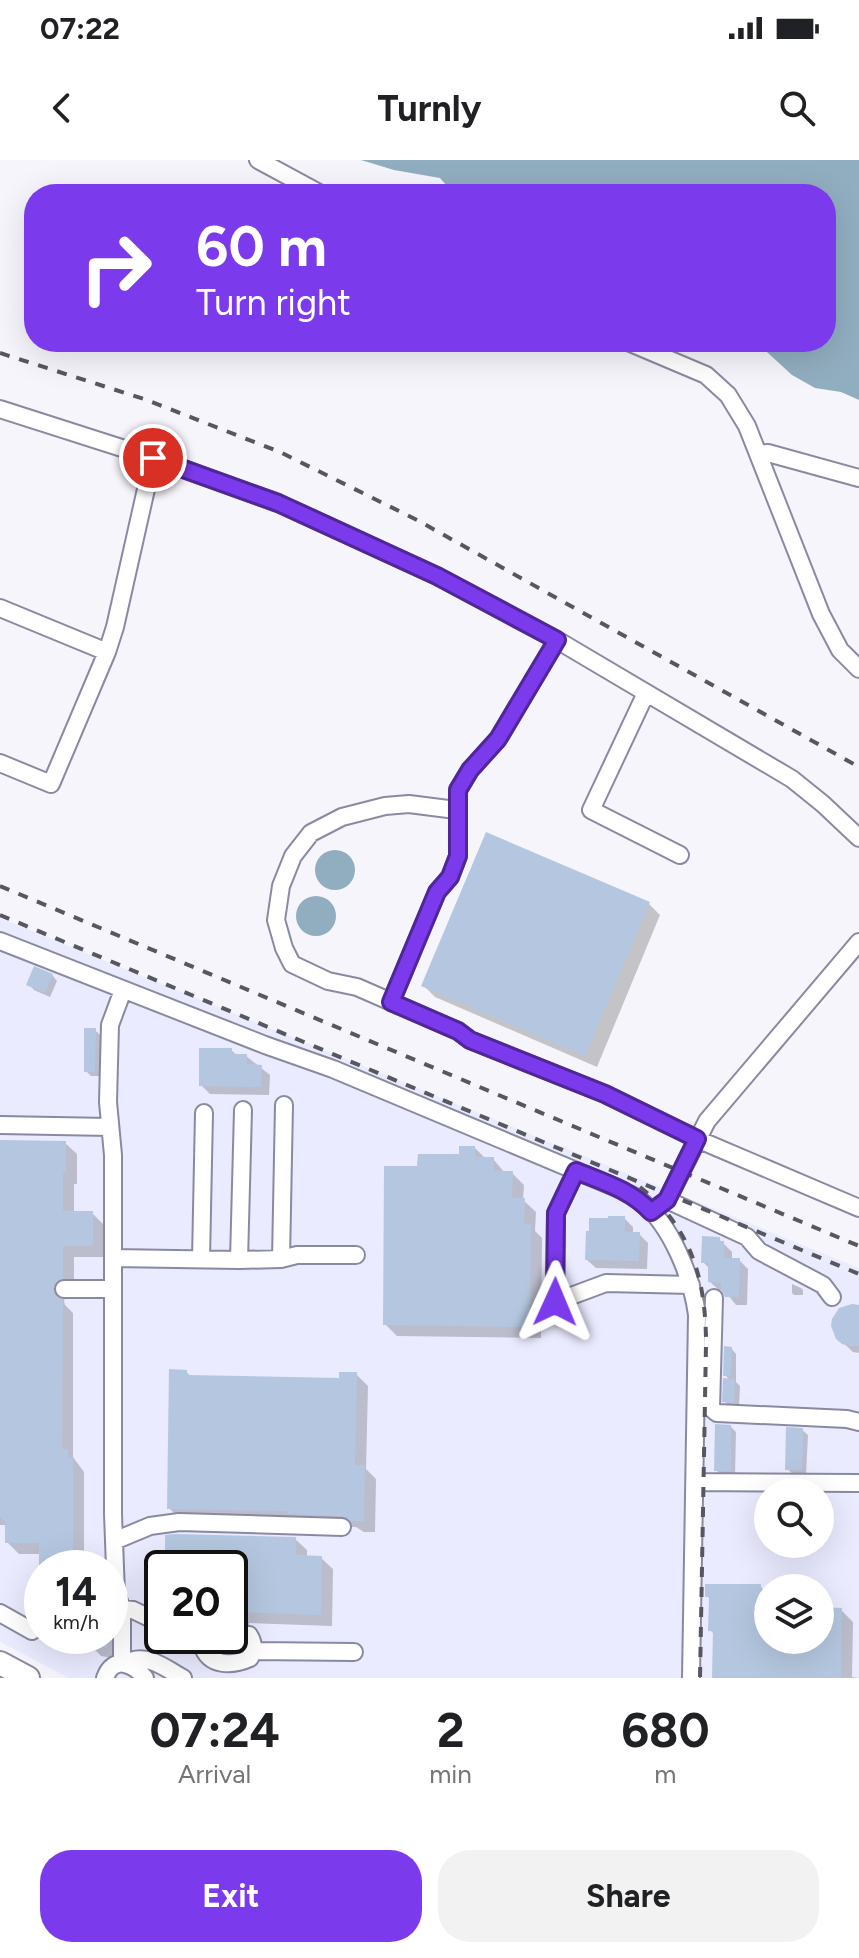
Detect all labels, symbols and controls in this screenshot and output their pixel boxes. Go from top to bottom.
text: 07:22 [40,10,120,47]
icon: back [40,86,84,130]
icon: search [775,86,819,130]
text: Turnly [378,87,481,130]
text: 60 m [196,213,327,280]
icon: right [64,216,168,320]
text: Turn right [196,281,351,324]
pin [119,424,187,492]
icon: arrive [131,436,175,480]
position arrow [513,1260,597,1344]
map controls [754,1478,834,1654]
button: search [754,1478,834,1558]
speed limit sign: 20 [144,1550,248,1654]
text: 14 [55,1568,97,1616]
button: layers [754,1574,834,1654]
text: km/h [53,1610,99,1634]
text: 07:24 [149,1701,280,1759]
text: 2 [437,1701,464,1759]
text: 680 [621,1701,710,1759]
text: Arrival [178,1758,251,1790]
text: min [429,1758,472,1790]
text: m [654,1758,677,1790]
button: Exit [40,1850,422,1942]
button: Share [438,1850,819,1942]

